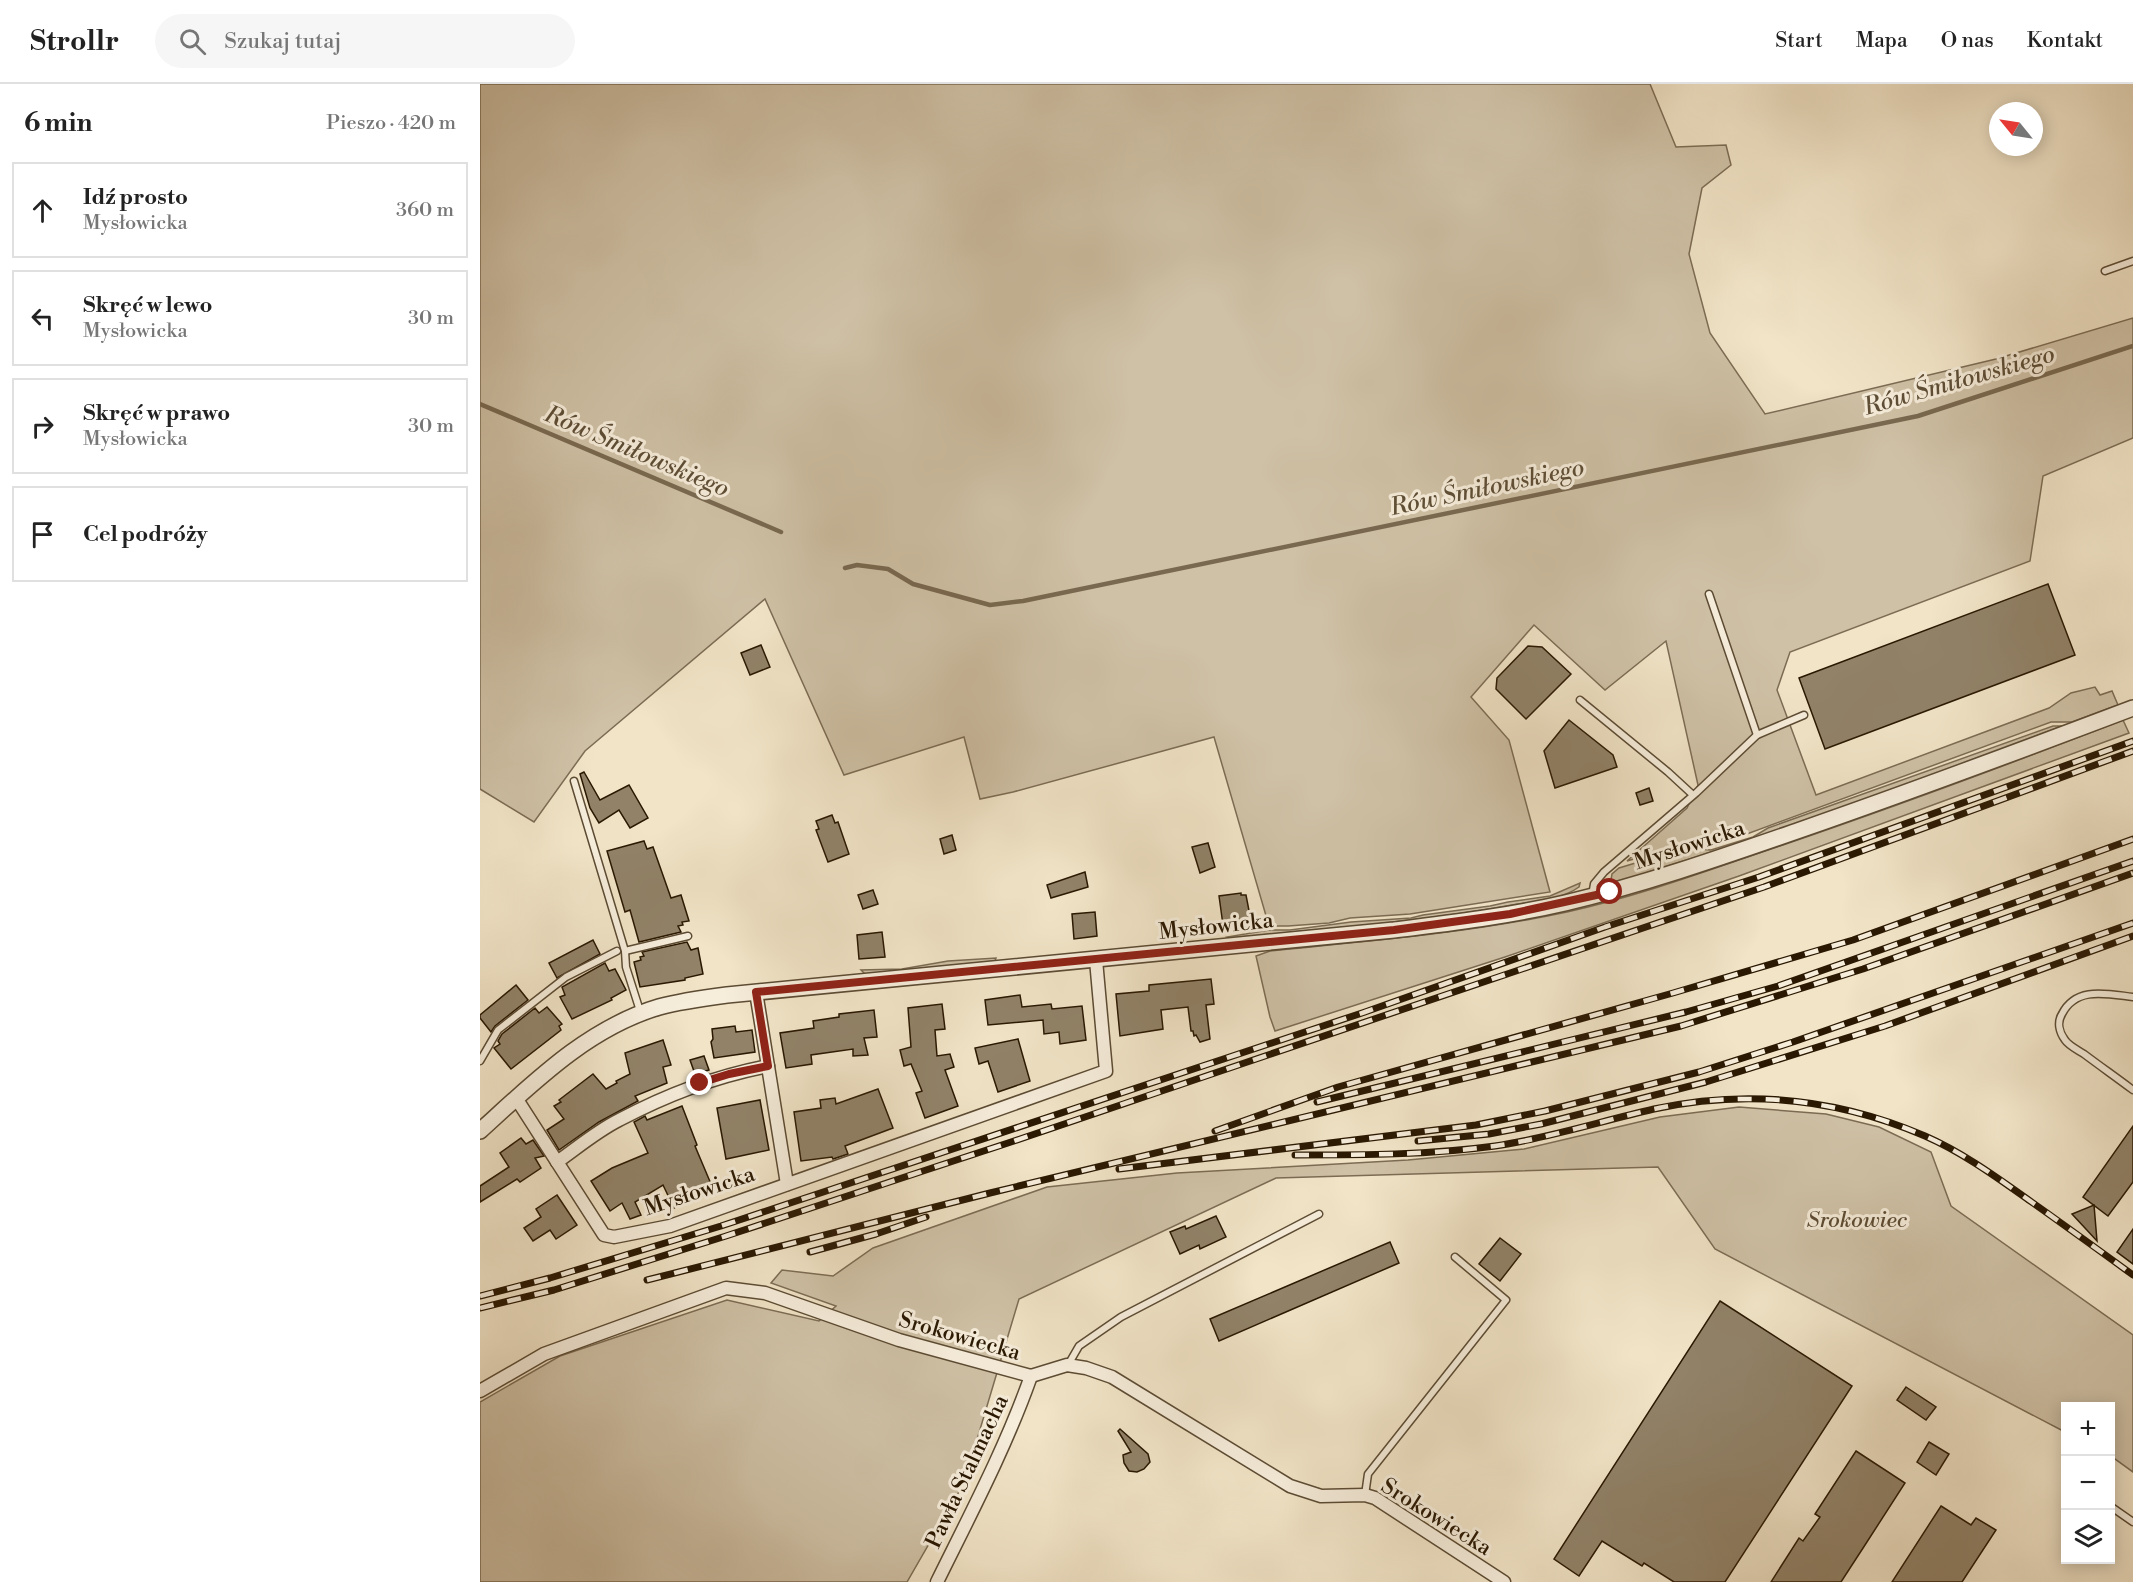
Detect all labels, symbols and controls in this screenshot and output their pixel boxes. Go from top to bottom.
search box [155,14,575,68]
text: Strollr [30,24,119,59]
icon: search [176,25,209,58]
text: Szukaj tutaj [224,28,342,55]
text: Start [1775,28,1823,54]
text: Mapa [1856,28,1908,54]
text: O nas [1941,28,1994,54]
text: Kontakt [2027,28,2103,54]
north arrow [1989,102,2043,156]
text: 6 min [24,107,92,139]
text: Pieszo · 420 m [326,111,456,136]
text: Idź prosto [83,184,188,211]
icon: ahead [26,194,59,227]
text: 360 m [396,198,454,223]
text: Mysłowicka [83,211,188,236]
text: Skręć w lewo [83,292,212,319]
icon: left [26,302,59,335]
text: 30 m [408,306,454,331]
text: Mysłowicka [83,319,188,344]
water label: Rów Śmiłowskiego [1859,337,2058,423]
water label: Rów Śmiłowskiego [539,397,734,504]
text: Skręć w prawo [83,400,230,427]
icon: right [26,410,59,443]
text: 30 m [408,414,454,439]
text: Mysłowicka [83,427,188,452]
water label: Rów Śmiłowskiego [1386,451,1587,523]
icon: arrive [26,518,59,551]
text: Cel podróży [83,521,207,548]
street label: Mysłowicka [1631,815,1749,876]
route start [1596,878,1622,904]
street label: Mysłowicka [1158,907,1276,946]
route end [686,1069,712,1095]
street label: Mysłowicka [641,1161,759,1222]
park label: Srokowiec [1807,1207,1908,1234]
street label: Srokowiecka [896,1306,1024,1367]
street label: Pawła Stalmacha [920,1390,1015,1553]
map controls [2061,1402,2115,1564]
button: + [2061,1402,2115,1456]
button: − [2061,1456,2115,1510]
street label: Srokowiecka [1376,1473,1497,1562]
button: layers [2061,1510,2115,1564]

